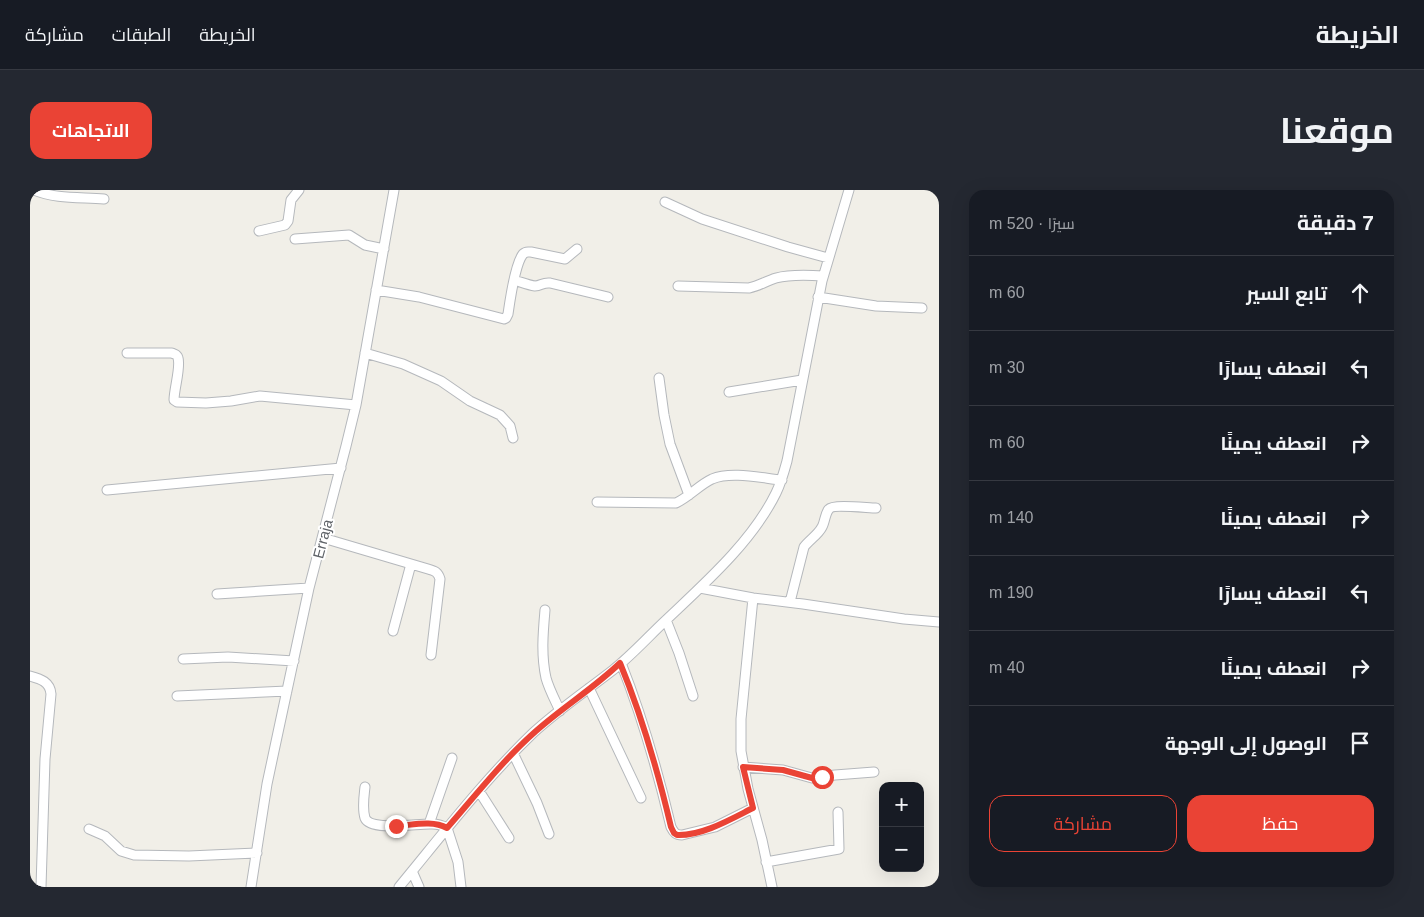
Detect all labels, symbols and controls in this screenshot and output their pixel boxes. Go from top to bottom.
text: الخريطة [1316,21,1399,48]
text: مشاركة [25,25,84,45]
text: الطبقات [112,25,171,45]
text: الخريطة [199,25,256,45]
button: الاتجاهات [30,102,152,159]
text: موقعنا [1280,111,1394,150]
text: 7 دقيقة [1297,211,1374,234]
text: سيرًا · 520 m [989,215,1075,232]
icon: ahead [1346,279,1374,307]
text: تابع السير [1246,283,1327,304]
text: 60 m [989,284,1025,301]
icon: left [1346,354,1374,382]
text: انعطف يسارًا [1218,358,1327,379]
text: 30 m [989,359,1025,376]
icon: right [1346,429,1374,457]
text: انعطف يمينًا [1220,433,1327,454]
text: 60 m [989,434,1025,451]
icon: right [1346,504,1374,532]
text: انعطف يمينًا [1220,508,1327,529]
text: 140 m [989,509,1033,526]
street label: Erraja [309,517,336,560]
icon: left [1346,579,1374,607]
text: انعطف يسارًا [1218,583,1327,604]
text: 190 m [989,584,1033,601]
icon: right [1346,654,1374,682]
text: انعطف يمينًا [1220,658,1327,679]
text: 40 m [989,659,1025,676]
icon: arrive [1346,729,1374,757]
text: الوصول إلى الوجهة [1165,733,1327,754]
route start [811,766,834,789]
map controls [879,782,924,872]
button: + [879,782,924,827]
button: مشاركة [989,795,1177,852]
button: حفظ [1187,795,1374,852]
route end [385,815,408,838]
button: − [879,827,924,872]

